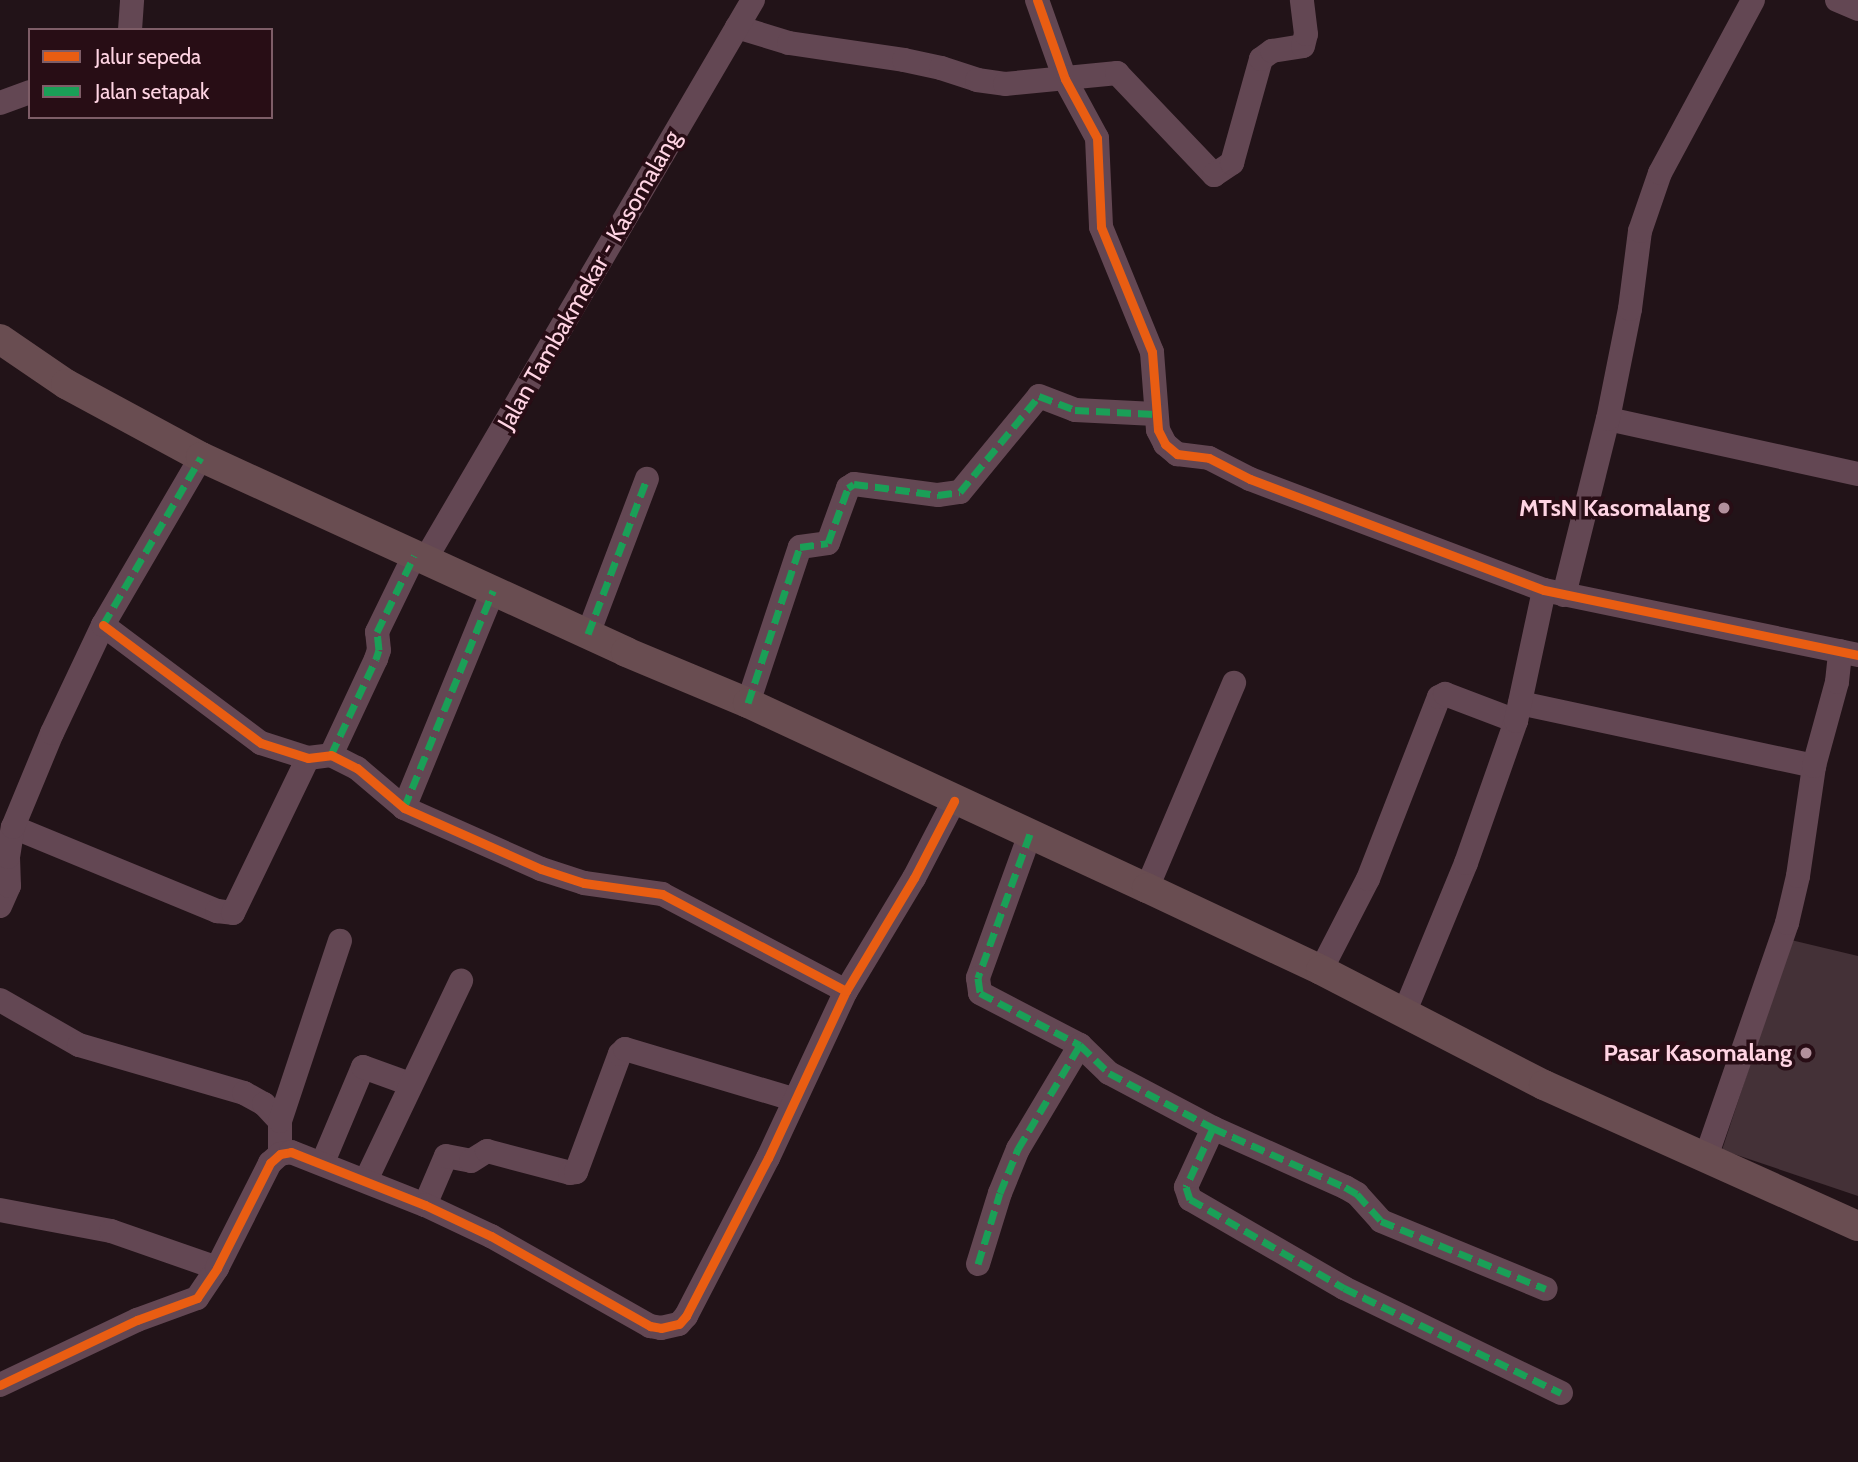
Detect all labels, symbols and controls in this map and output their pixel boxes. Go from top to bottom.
legend [28,28,273,119]
text: Jalur sepeda [95,44,201,69]
text: Jalan setapak [95,79,210,104]
street label: Jalan Tambakmekar - Kasomalang [491,125,687,435]
place label: MTsN Kasomalang [1519,494,1710,522]
marker: MTsN Kasomalang [1716,500,1732,516]
place label: Pasar Kasomalang [1604,1039,1792,1067]
marker: Pasar Kasomalang [1798,1045,1814,1061]

